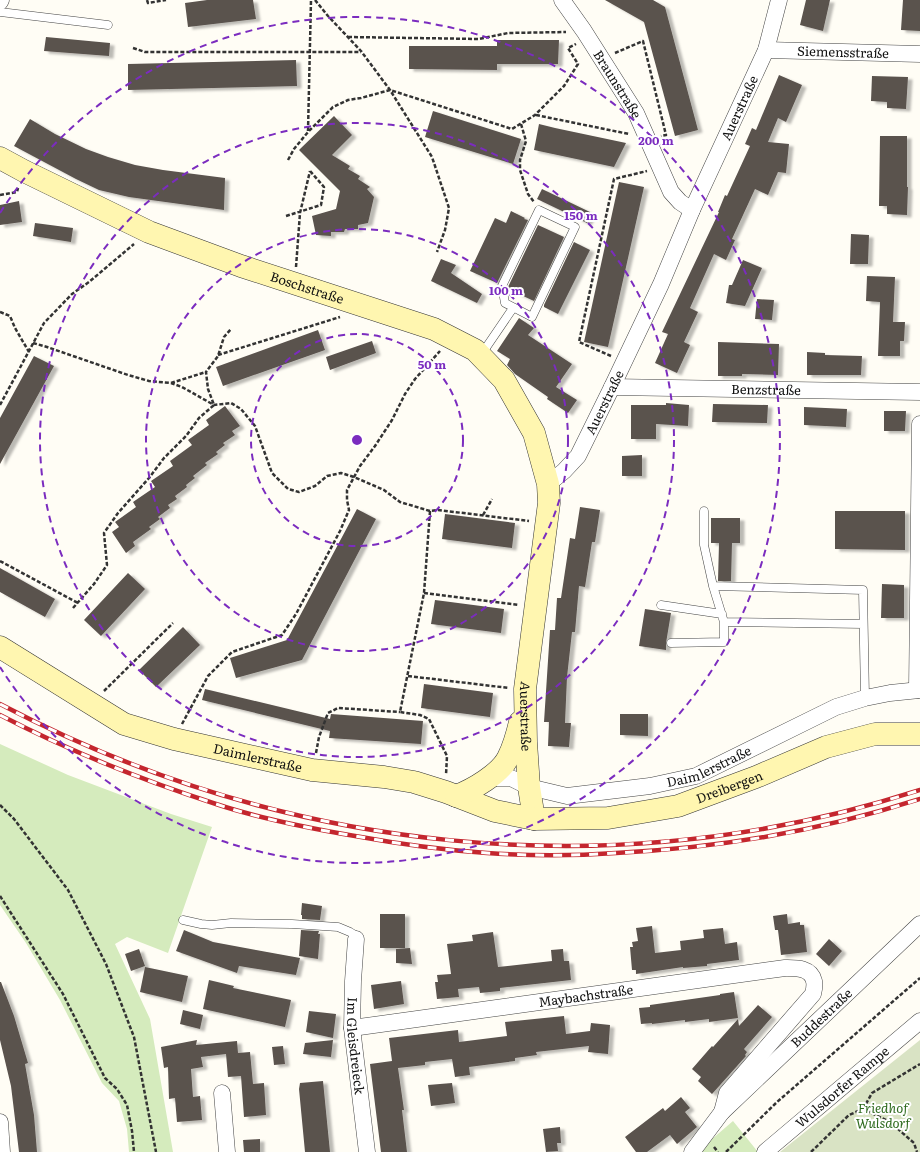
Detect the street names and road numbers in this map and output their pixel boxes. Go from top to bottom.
street label: Siemensstraße [797,41,889,62]
street label: Braunstraße [589,46,647,121]
street label: Auerstraße [716,72,762,143]
street label: Boschstraße [268,266,347,308]
street label: Auerstraße [580,366,628,437]
street label: Benzstraße [731,379,801,399]
street label: Auerstraße [516,681,537,752]
street label: Daimlerstraße [212,738,304,777]
street label: Daimlerstraße [665,740,754,791]
street label: Dreibergen [693,765,766,808]
street label: Maybachstraße [537,979,635,1011]
street label: Buddestraße [786,983,856,1051]
street label: Im Gleisdreieck [343,997,370,1096]
street label: Wulsdorfer Rampe [791,1041,893,1132]

